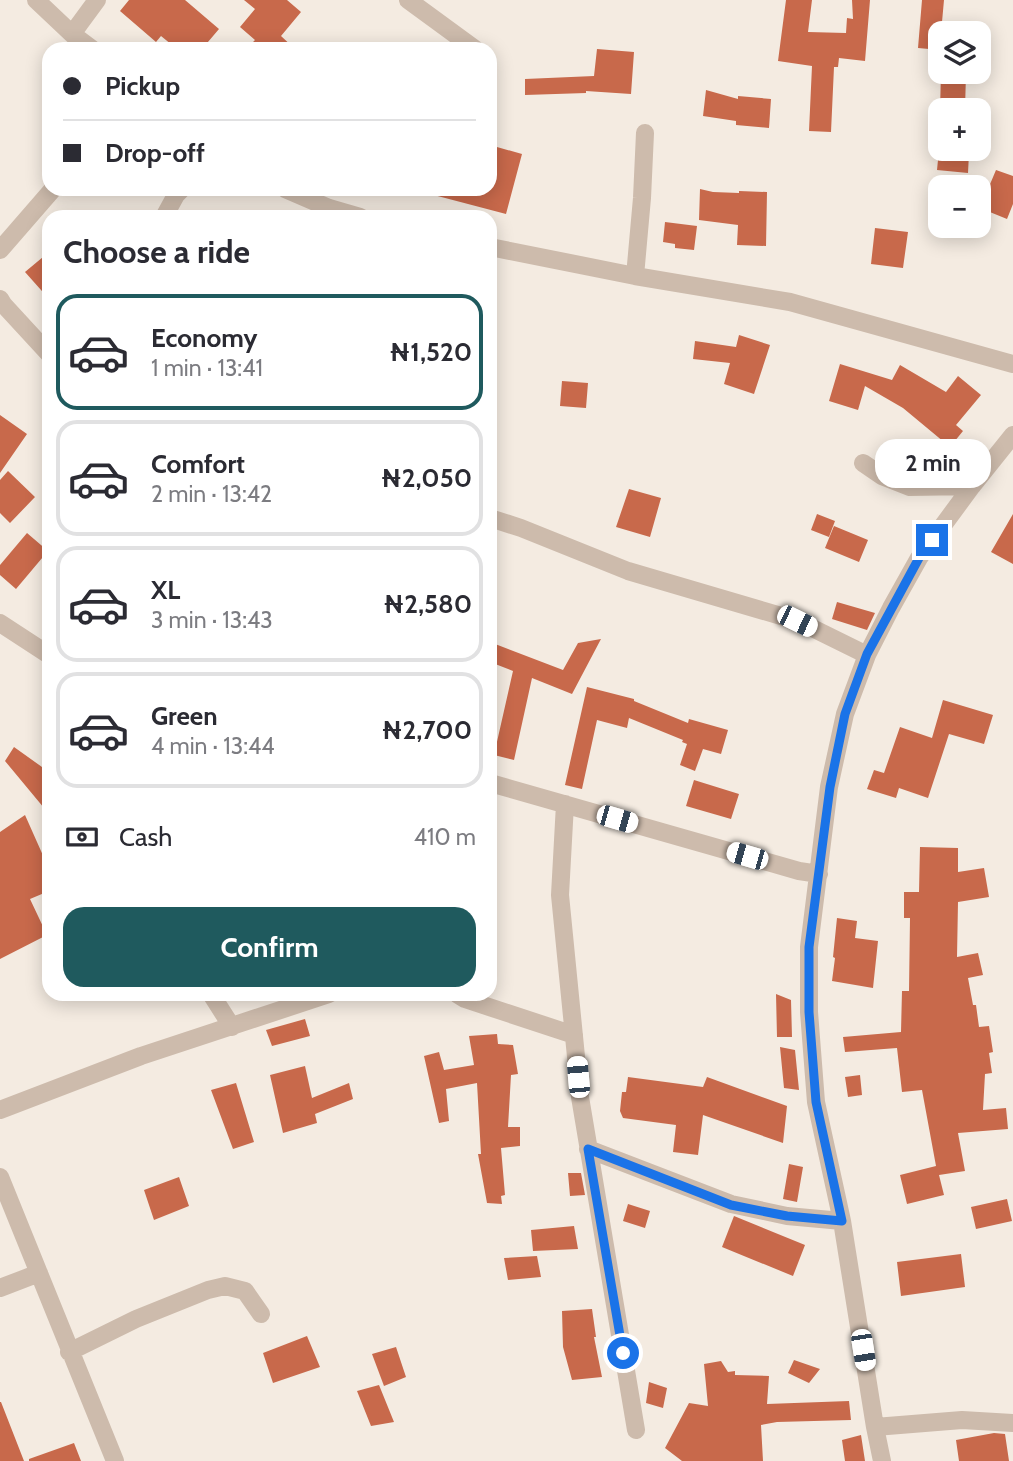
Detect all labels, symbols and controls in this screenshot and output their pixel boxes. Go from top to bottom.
map controls [928,21,991,238]
button: layers [928,21,991,84]
text: Pickup [105,70,180,102]
button: + [928,98,991,161]
text: Drop-off [105,137,205,169]
button: − [928,175,991,238]
text: Choose a ride [63,232,250,271]
icon: car [67,321,130,384]
text: Economy [151,322,257,354]
text: ₦1,520 [389,336,472,368]
text: 1 min · 13:41 [151,354,263,382]
callout: 2 min [874,438,990,488]
icon: car [67,447,130,510]
text: Comfort [151,448,245,480]
text: 2 min [905,449,961,477]
text: ₦2,050 [381,462,472,494]
text: 2 min · 13:42 [151,480,272,508]
route end [916,524,948,556]
icon: car [67,573,130,636]
text: XL [151,574,180,606]
text: ₦2,580 [383,588,472,620]
car [774,602,821,640]
text: 3 min · 13:43 [151,606,273,634]
icon: car [67,699,130,762]
text: Green [151,700,218,732]
text: ₦2,700 [381,714,472,746]
text: 4 min · 13:44 [151,732,275,760]
car [594,803,641,835]
icon: cash [63,818,101,856]
text: Cash [119,821,172,853]
text: 410 m [414,823,476,851]
car [724,840,771,872]
button: Confirm [63,907,476,987]
car [566,1055,591,1099]
car [850,1328,877,1372]
route start [607,1337,639,1369]

